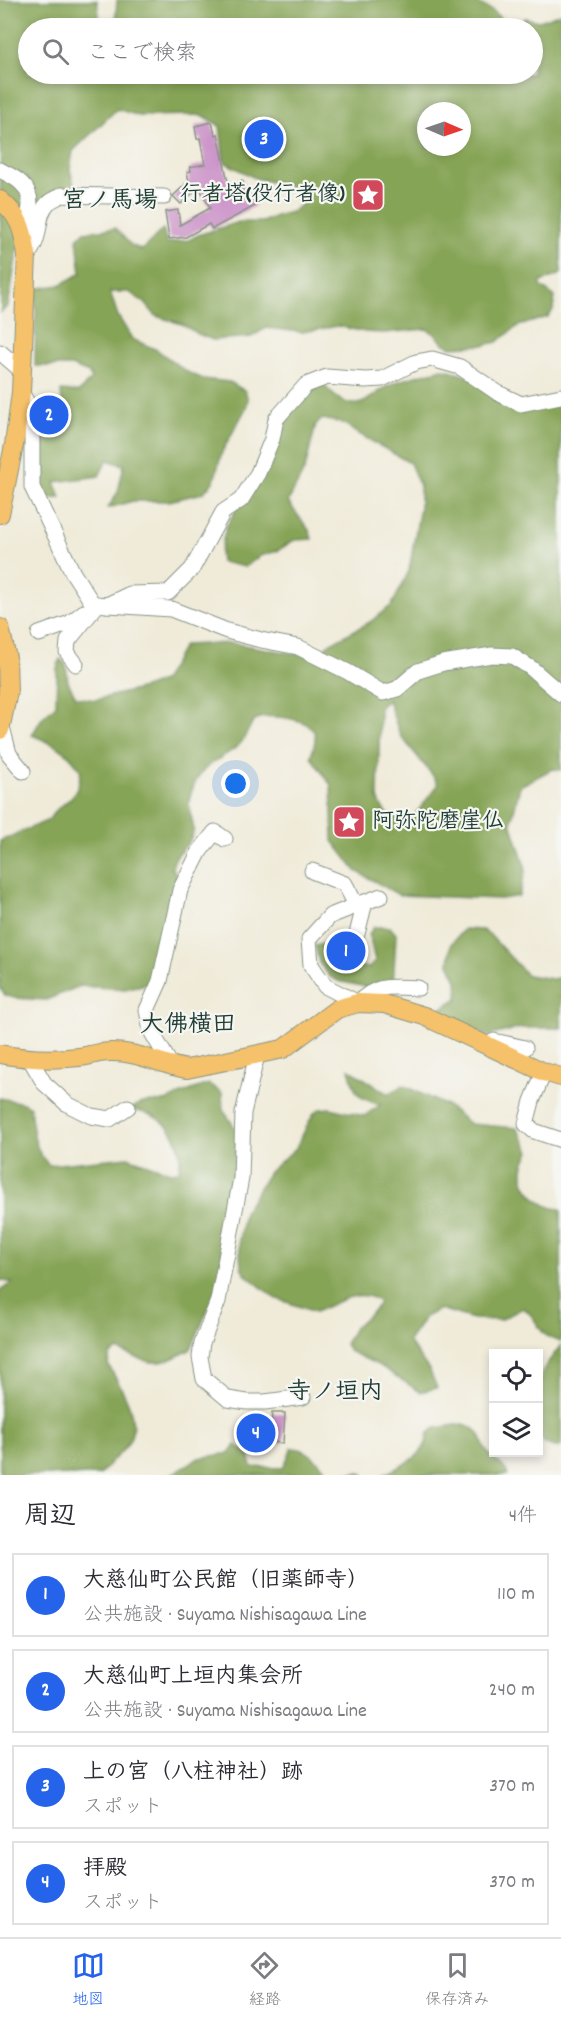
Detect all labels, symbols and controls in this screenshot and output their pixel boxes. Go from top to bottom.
search box [18,18,543,84]
icon: search [39,35,72,68]
text: ここで検索 [87,39,197,70]
north arrow [417,102,471,156]
pin: 3 [244,116,284,162]
place icon: 行者塔(役行者像) [350,177,386,213]
place label: 行者塔(役行者像) [180,180,345,211]
district label: 宮ノ馬場 [62,185,158,219]
pin: 2 [29,392,68,438]
your location [221,769,250,798]
place icon: 阿弥陀磨崖仏 [331,804,367,840]
place label: 阿弥陀磨崖仏 [372,807,504,838]
pin: 1 [326,928,366,974]
district label: 大佛横田 [140,1009,236,1043]
map controls [489,1349,543,1457]
button: locate [489,1349,543,1403]
district label: 寺ノ垣内 [287,1376,383,1410]
button: layers [489,1403,543,1457]
pin: 4 [236,1410,276,1456]
text: 周辺 [24,1499,76,1536]
text: 4件 [509,1503,537,1531]
text: 大慈仙町公民館（旧薬師寺） [83,1566,369,1597]
text: 1 [43,1581,48,1609]
text: 110 m [497,1581,535,1609]
text: 公共施設 · Suyama Nishisagawa Line [83,1602,367,1630]
text: 大慈仙町上垣内集会所 [83,1662,303,1693]
text: 2 [41,1677,50,1705]
text: 240 m [489,1677,535,1705]
text: 公共施設 · Suyama Nishisagawa Line [83,1698,367,1726]
text: 上の宮（八柱神社）跡 [83,1758,303,1789]
text: 3 [41,1773,50,1801]
text: 370 m [489,1773,535,1801]
text: スポット [83,1794,163,1822]
text: 拝殿 [83,1854,127,1885]
text: 4 [41,1869,50,1897]
text: 370 m [489,1869,535,1897]
text: スポット [83,1890,163,1918]
tab: 地図 [72,1949,105,2012]
tab: 経路 [248,1949,281,2012]
tab: 保存済み [425,1949,489,2012]

